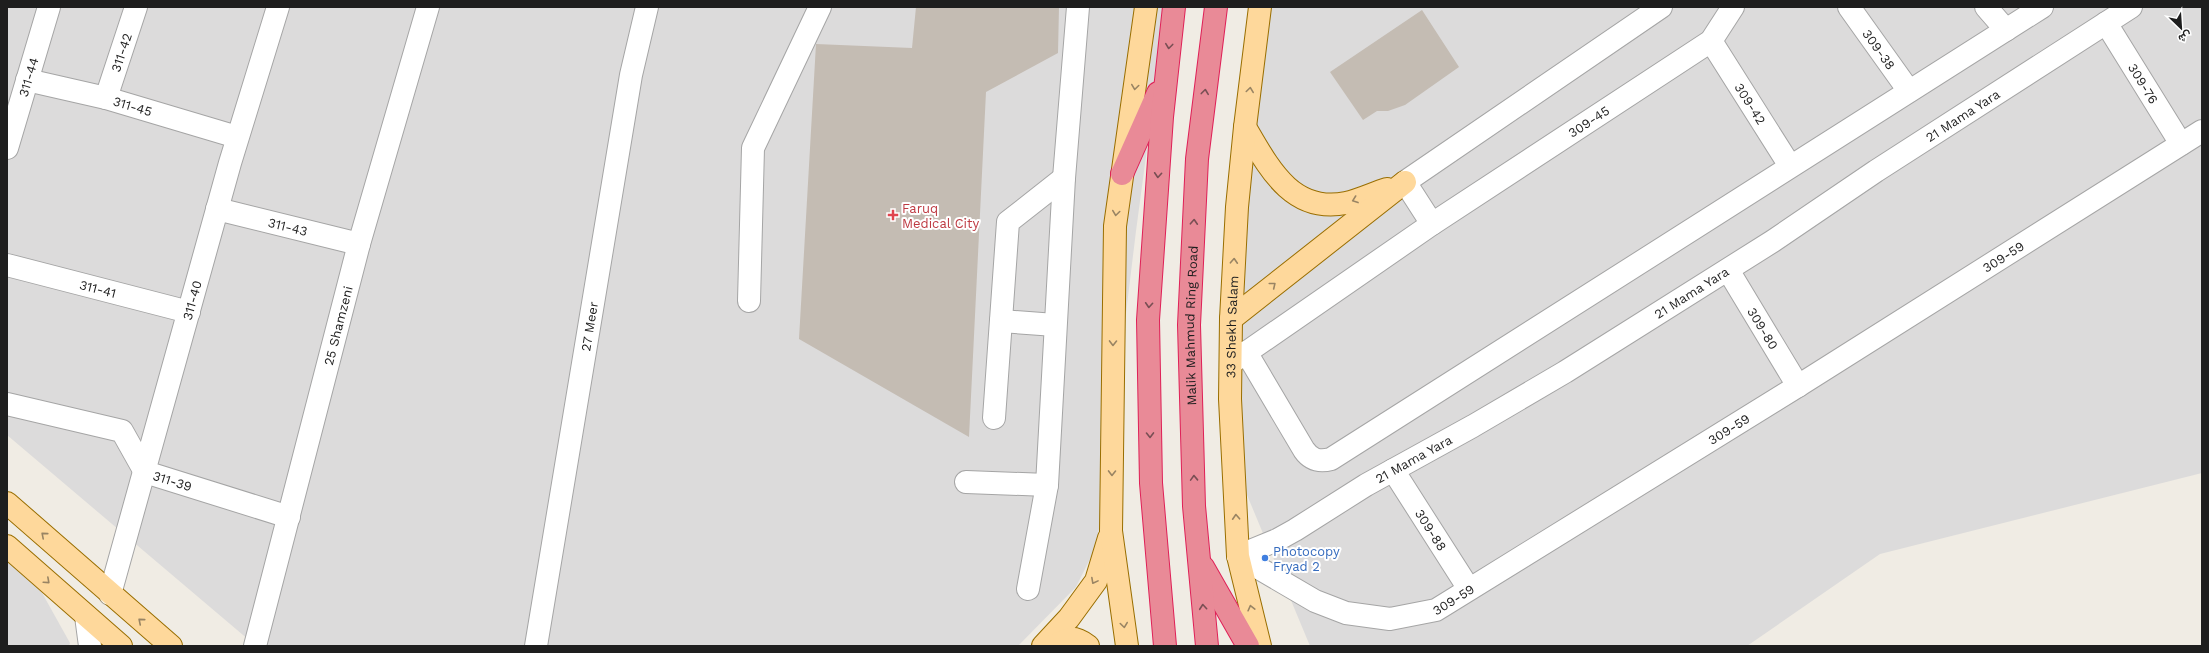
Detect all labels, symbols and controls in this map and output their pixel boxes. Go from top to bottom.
north arrow [2161,8,2201,48]
street label: 309-38 [1859,27,1898,73]
text: ش [2176,28,2194,45]
street label: 311-42 [108,31,135,74]
one-way arrow [1165,43,1174,49]
street label: 311-44 [16,56,42,99]
street label: 309-76 [2125,61,2161,107]
street label: 309-42 [1732,80,1769,127]
one-way arrow [1131,84,1140,90]
street label: 21 Mama Yara [1923,86,2003,145]
one-way arrow [1245,87,1254,93]
one-way arrow [1200,89,1209,95]
street label: 311-45 [111,94,154,119]
street label: 309-45 [1566,103,1612,141]
one-way arrow [1153,172,1162,178]
one-way arrow [1352,196,1359,204]
place label: Faruq Medical City [902,201,980,231]
marker: Faruq Medical City [887,209,899,221]
one-way arrow [1112,210,1121,216]
street label: 311-43 [267,215,309,239]
one-way arrow [1190,219,1199,225]
street label: 309-59 [1980,238,2027,276]
street label: Malik Mahmud Ring Road [1182,245,1201,406]
one-way arrow [1230,258,1239,264]
street label: 21 Mama Yara [1652,264,1732,322]
street label: 33 Shekh Salam [1223,275,1241,378]
street label: 311-41 [78,277,118,301]
street label: 311-40 [180,279,205,322]
one-way arrow [1268,283,1275,290]
street label: 25 Shamzeni [321,284,356,367]
street label: 27 Meer [578,301,601,352]
one-way arrow [1144,302,1153,308]
street label: 309-80 [1744,305,1781,352]
one-way arrow [1109,340,1117,346]
street label: 309-59 [1706,411,1753,448]
one-way arrow [1146,432,1154,438]
street label: 21 Mama Yara [1373,432,1455,486]
street label: 311-39 [151,468,194,494]
one-way arrow [1107,470,1116,476]
one-way arrow [1189,475,1198,481]
street label: 309-88 [1412,507,1450,554]
one-way arrow [1231,514,1240,520]
one-way arrow [41,532,49,539]
place label: Photocopy Fryad 2 [1273,544,1340,574]
marker: Photocopy Fryad 2 [1260,553,1270,563]
one-way arrow [42,576,50,583]
one-way arrow [1092,577,1099,584]
street label: 309-59 [1430,581,1477,618]
one-way arrow [1199,604,1208,610]
one-way arrow [1247,605,1255,611]
one-way arrow [139,618,146,625]
one-way arrow [1119,622,1128,628]

